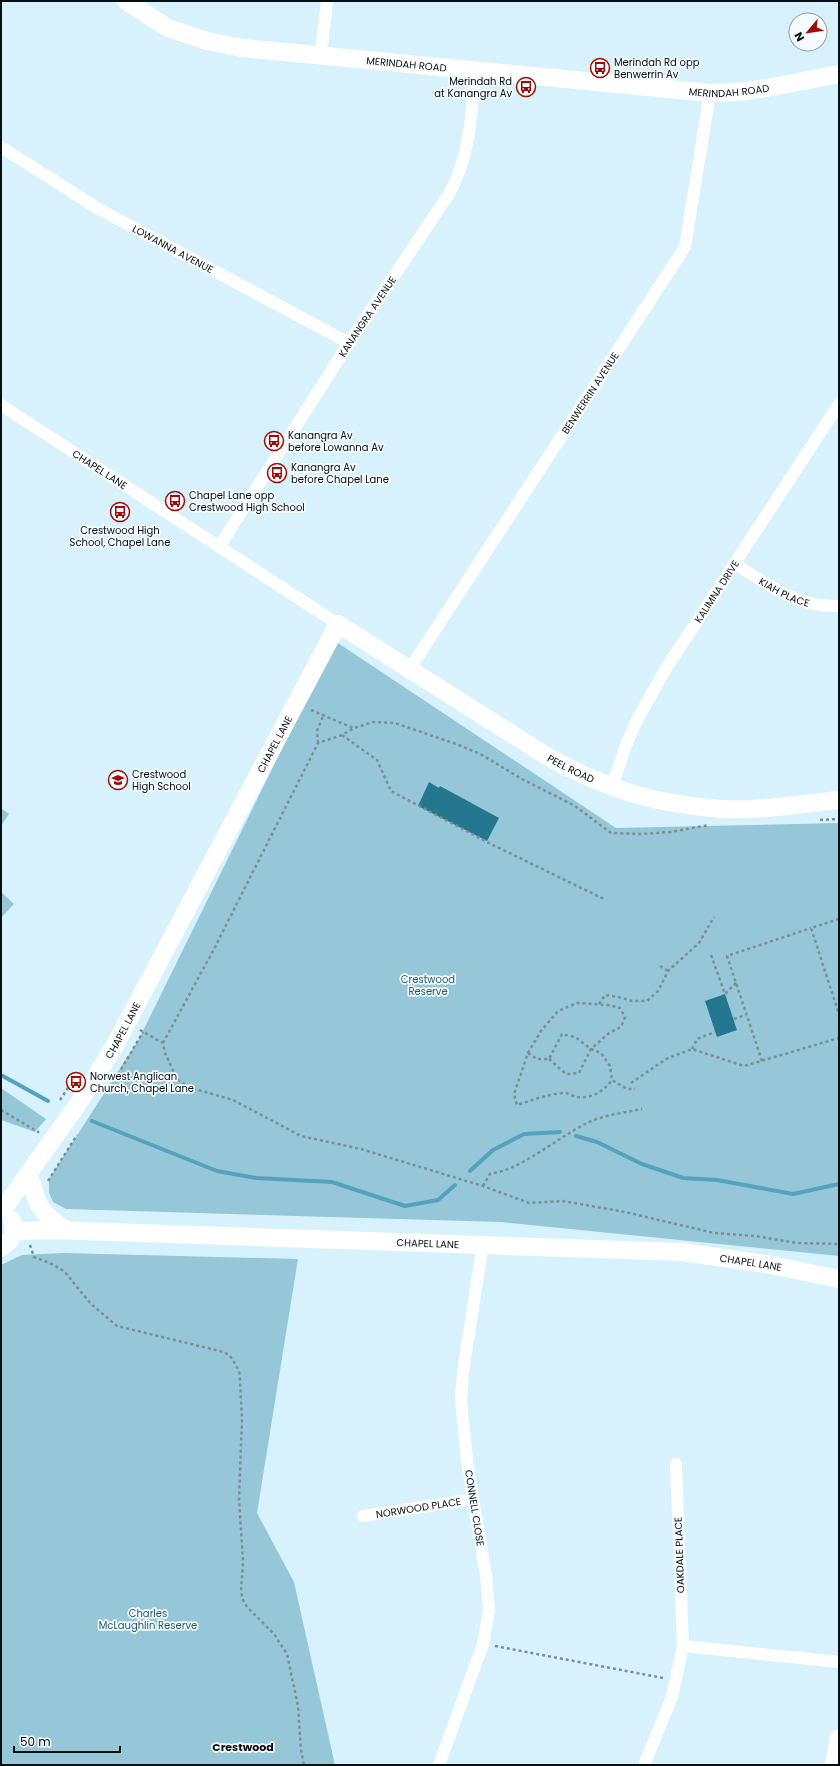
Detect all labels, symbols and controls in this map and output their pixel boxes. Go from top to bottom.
north arrow [788,12,828,52]
text: N [790,29,808,44]
street label: MERINDAH ROAD [366,53,447,76]
place label: Merindah Rd opp Benwerrin Av [614,55,700,82]
bus stop icon: Merindah Rd opp Benwerrin Av [589,57,611,79]
place label: Merindah Rd at Kanangra Av [434,74,512,101]
bus stop icon: Merindah Rd at Kanangra Av [515,76,537,98]
street label: MERINDAH ROAD [688,81,770,101]
street label: LOWANNA AVENUE [130,221,216,277]
street label: KANANGRA AVENUE [335,273,400,360]
street label: BENWERRIN AVENUE [558,349,623,437]
place label: Kanangra Av before Lowanna Av [288,428,384,455]
bus stop icon: Kanangra Av before Lowanna Av [263,430,285,452]
street label: CHAPEL LANE [69,446,130,493]
place label: Kanangra Av before Chapel Lane [291,460,389,487]
bus stop icon: Kanangra Av before Chapel Lane [266,462,288,484]
place label: Chapel Lane opp Crestwood High School [189,488,305,515]
bus stop icon: Chapel Lane opp Crestwood High School [164,490,186,512]
bus stop icon: Crestwood High School, Chapel Lane [109,501,131,523]
place label: Crestwood High School, Chapel Lane [70,523,170,550]
street label: KALIMNA DRIVE [691,557,743,626]
street label: KIAH PLACE [756,574,811,611]
street label: CHAPEL LANE [254,713,296,775]
street label: PEEL ROAD [544,751,597,787]
place label: Crestwood High School [132,767,191,794]
school or university icon: Crestwood High School [107,769,129,791]
park label: Crestwood Reserve [401,972,455,999]
street label: CHAPEL LANE [101,999,145,1062]
place label: Norwest Anglican Church, Chapel Lane [90,1069,194,1096]
bus stop icon: Norwest Anglican Church, Chapel Lane [65,1071,87,1093]
street label: CHAPEL LANE [396,1235,459,1252]
street label: CHAPEL LANE [719,1251,783,1275]
street label: CONNELL CLOSE [461,1469,488,1547]
street label: NORWOOD PLACE [375,1494,462,1522]
street label: OAKDALE PLACE [671,1517,688,1593]
park label: Charles McLaughlin Reserve [99,1606,197,1633]
scale bar [14,1728,120,1754]
text: 50 m [20,1733,51,1750]
district label: Crestwood [212,1739,274,1755]

